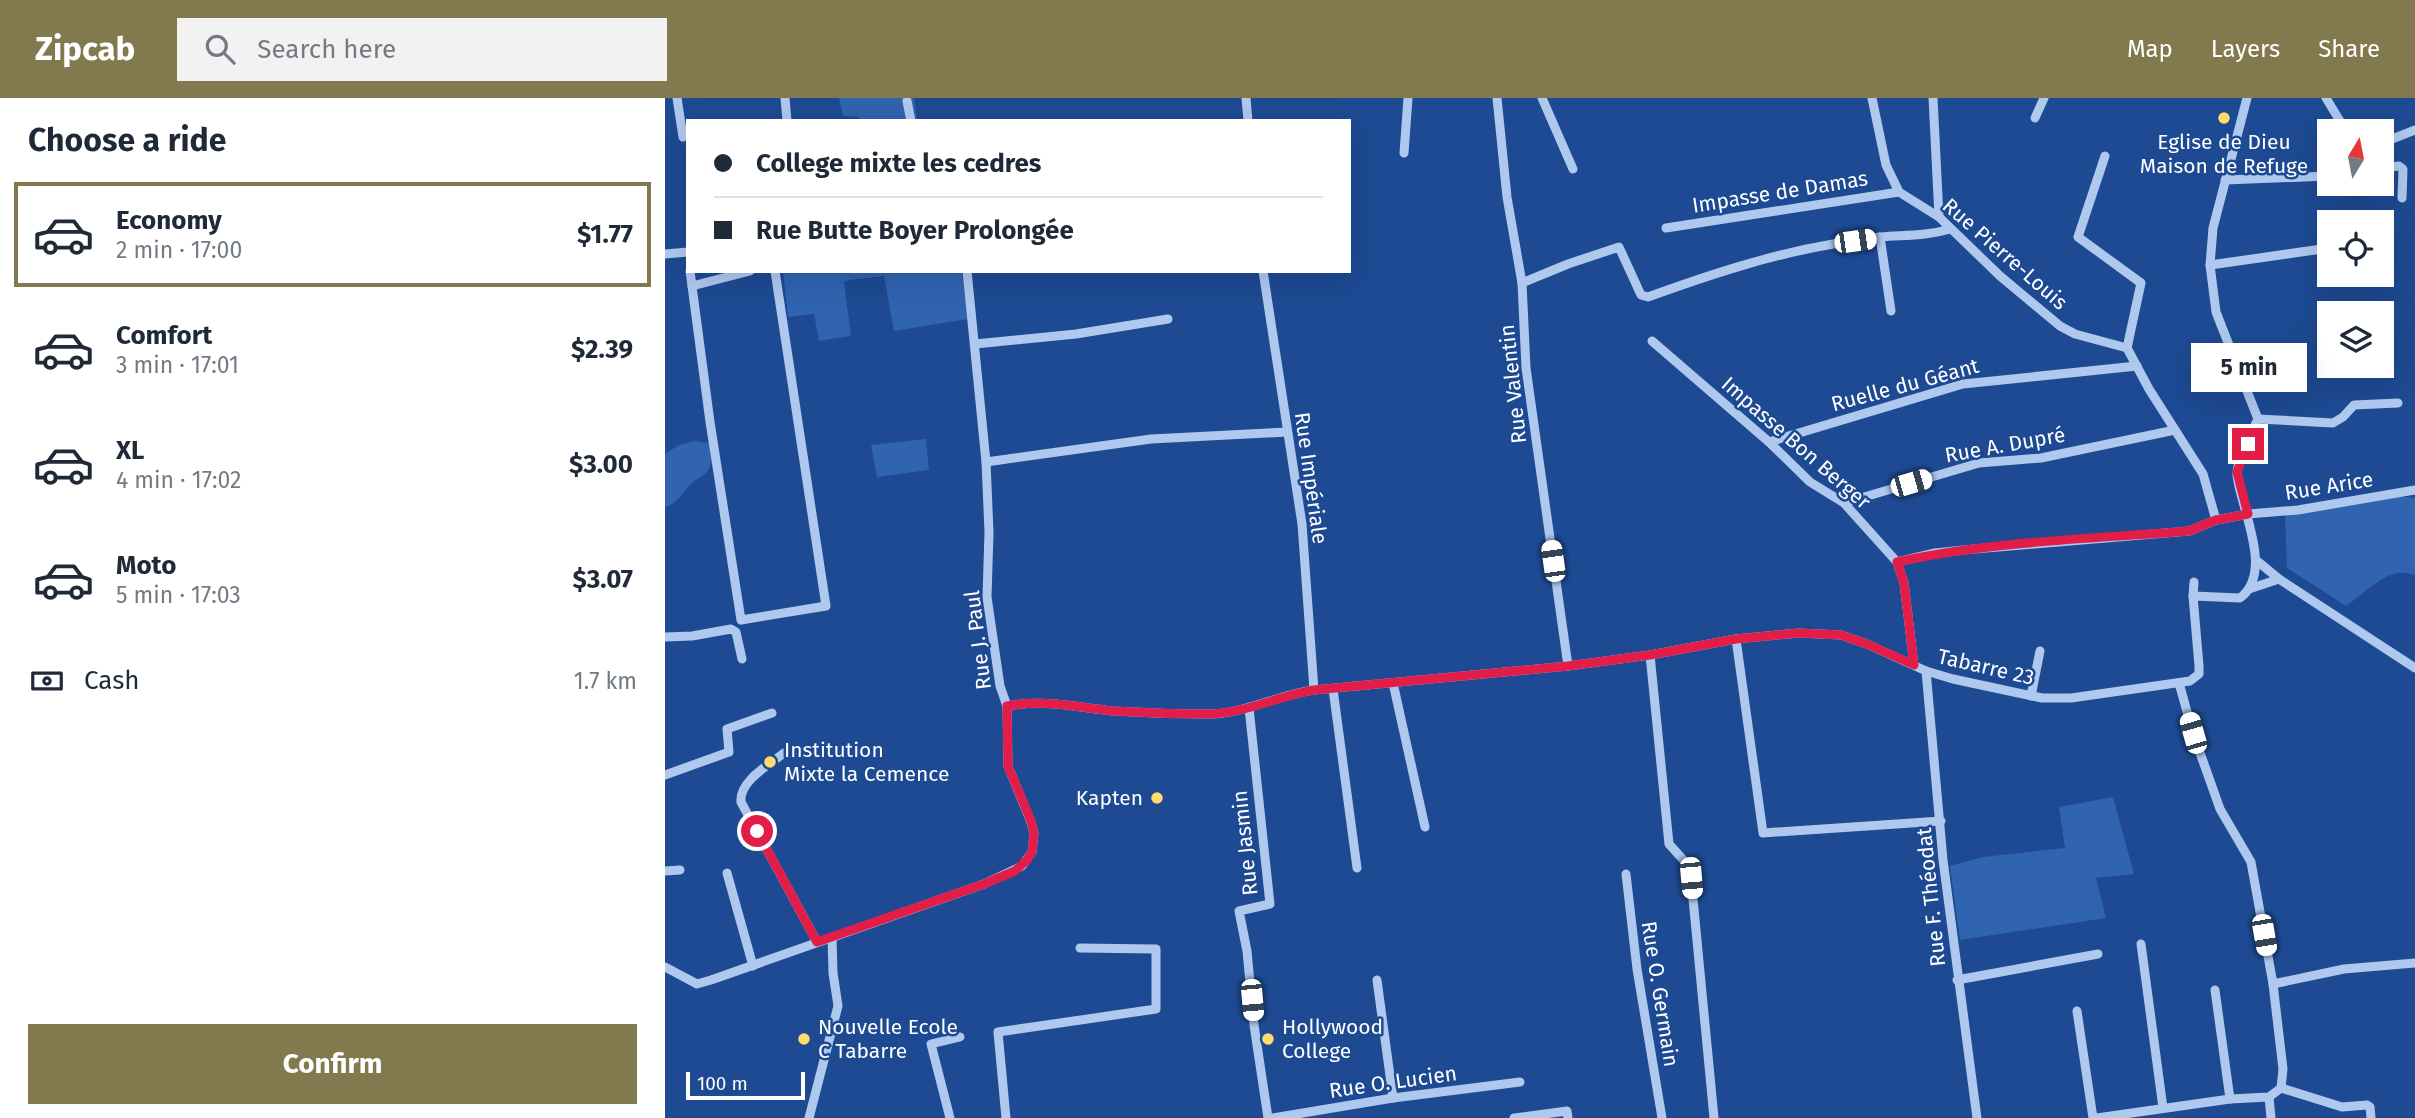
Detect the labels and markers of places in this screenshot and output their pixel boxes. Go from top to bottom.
marker: Eglise de Dieu Maison de Refuge [2216,110,2232,126]
place label: Eglise de Dieu Maison de Refuge [2140,129,2308,179]
place label: Institution Mixte la Cemence [784,737,949,787]
marker: Institution Mixte la Cemence [762,754,778,770]
place label: Kapten [1076,785,1143,811]
marker: Kapten [1149,790,1165,806]
place label: Nouvelle Ecole C Tabarre [818,1014,958,1064]
place label: Hollywood College [1282,1014,1383,1064]
marker: Nouvelle Ecole C Tabarre [796,1031,812,1047]
marker: Hollywood College [1260,1031,1276,1047]

